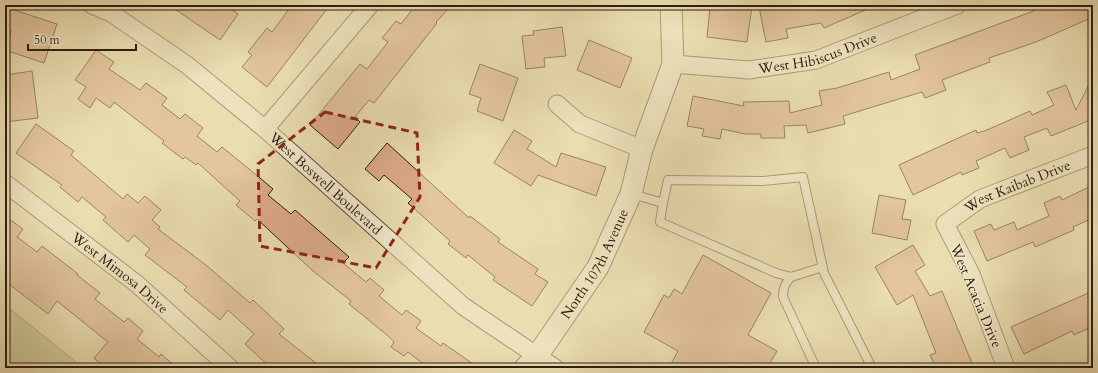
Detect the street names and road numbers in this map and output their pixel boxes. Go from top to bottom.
street label: West Hibiscus Drive [756,28,880,78]
street label: West Boswell Boulevard [264,127,387,239]
street label: West Kaibab Drive [959,155,1073,218]
street label: North 107th Avenue [556,206,633,322]
street label: West Mimosa Drive [67,227,173,318]
street label: West Acacia Drive [945,240,1006,351]

